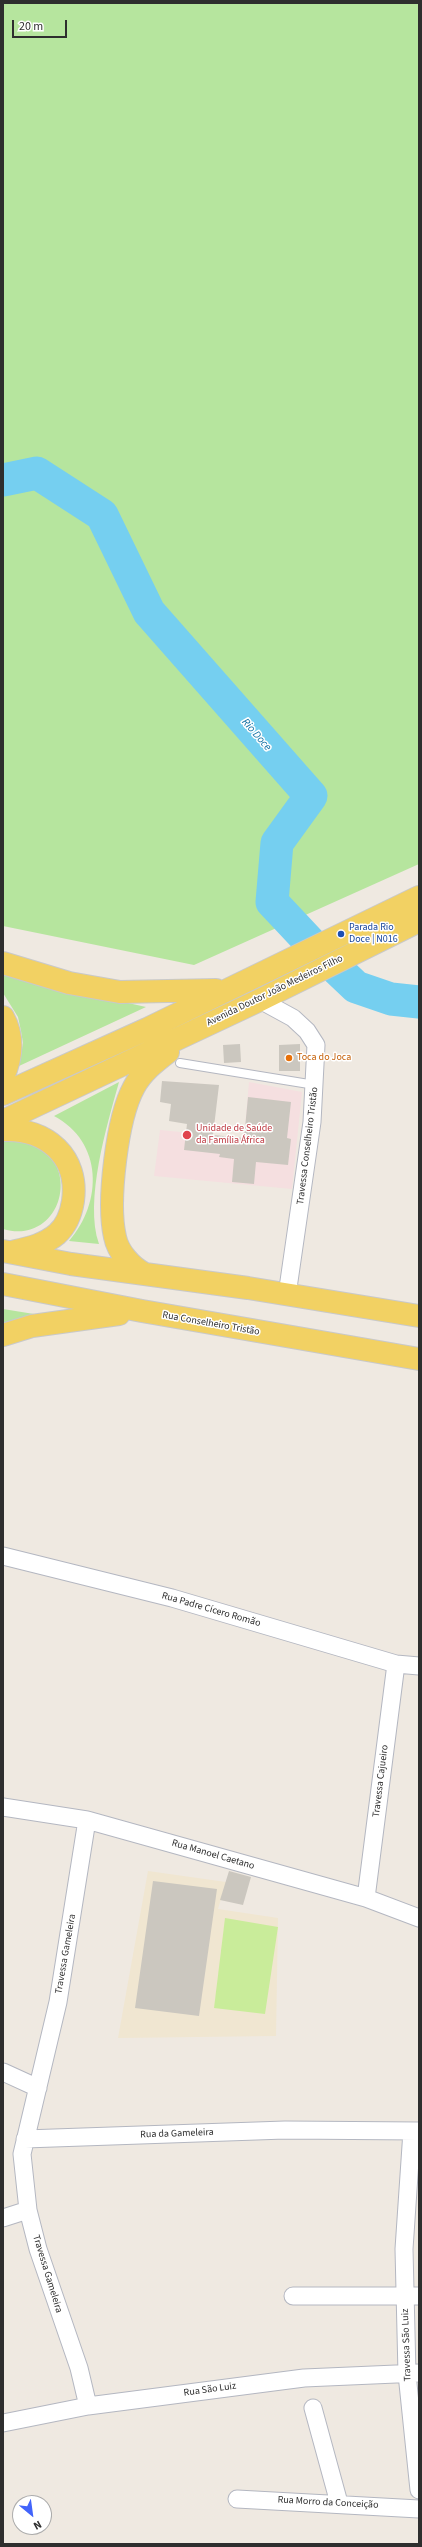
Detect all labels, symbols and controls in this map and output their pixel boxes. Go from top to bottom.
scale bar [14,12,69,38]
text: 20 m [19,18,43,35]
water label: Rio Doce [238,716,274,754]
place label: Parada Rio Doce | N016 [349,922,398,946]
marker: Parada Rio Doce | N016 [336,929,346,939]
street label: Avenida Doutor João Medeiros Filho [205,953,345,1029]
place label: Toca do Joca [297,1052,351,1064]
marker: Toca do Joca [284,1053,294,1063]
street label: Travessa Conselheiro Tristão [295,1086,321,1206]
place label: Unidade de Saúde da Família África [196,1123,272,1146]
marker: Unidade de Saúde da Família África [181,1129,193,1141]
street label: Rua Conselheiro Tristão [161,1310,261,1338]
street label: Rua Padre Cícero Romão [160,1590,262,1630]
street label: Travessa Cajueiro [371,1744,391,1818]
street label: Rua Manoel Caetano [170,1837,256,1873]
street label: Travessa Gameleira [53,1913,79,1995]
street label: Rua da Gameleira [140,2127,214,2141]
street label: Travessa Gameleira [29,2234,65,2314]
street label: Travessa São Luiz [400,2308,414,2382]
street label: Rua São Luiz [183,2380,237,2400]
street label: Rua Morro da Conceição [277,2494,379,2512]
north arrow [12,2495,52,2535]
text: N [31,2517,44,2533]

